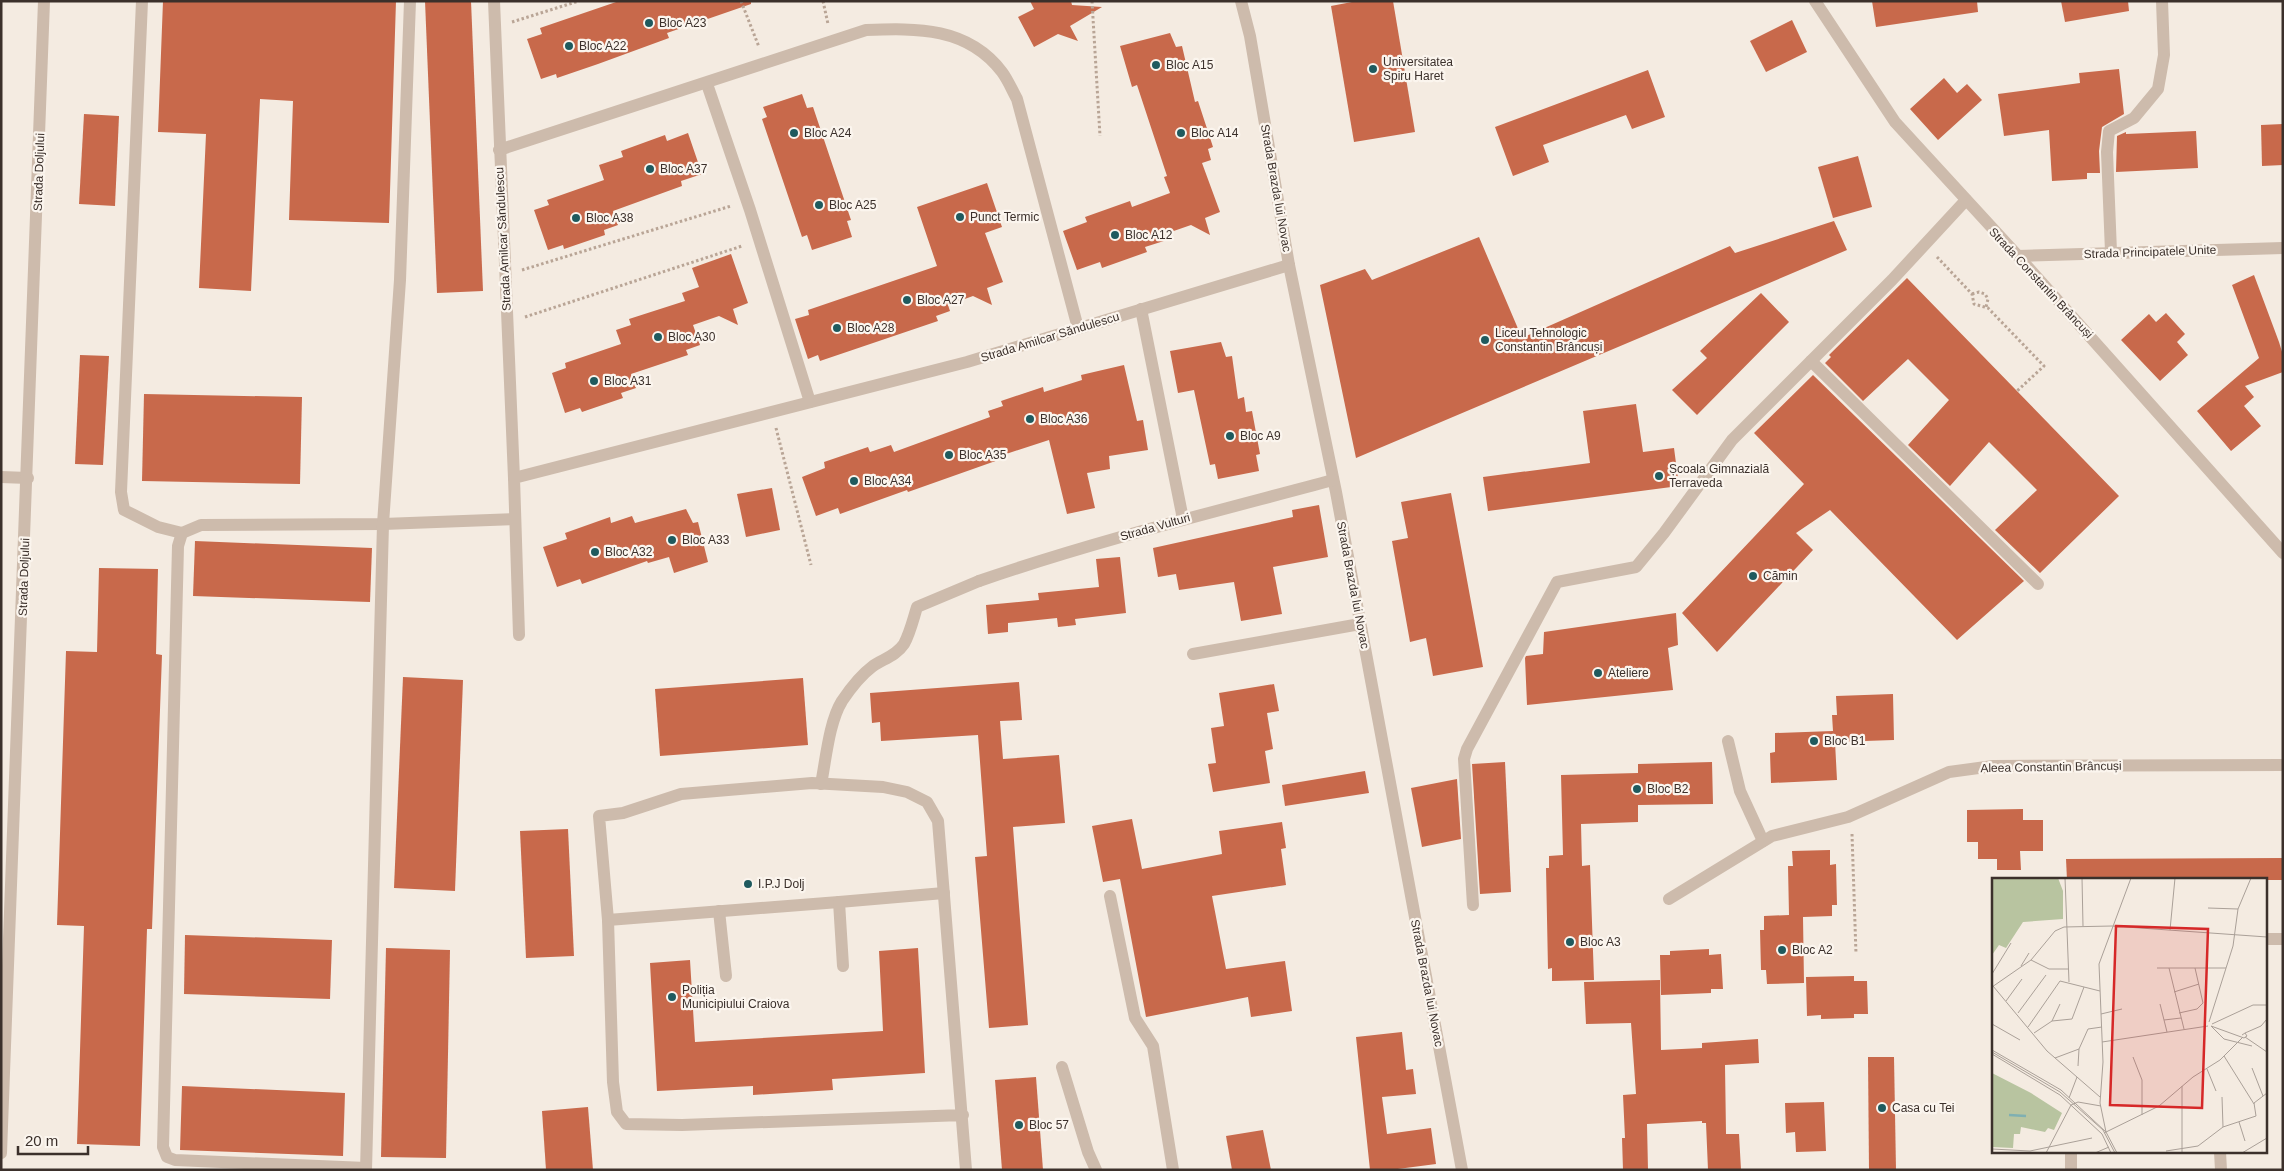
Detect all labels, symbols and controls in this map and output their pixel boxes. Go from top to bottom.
place label: Bloc A23 [659,16,707,30]
marker: Bloc A23 [643,17,655,29]
place label: Bloc A22 [579,39,627,53]
marker: Bloc A22 [563,40,575,52]
place label: Universitatea Spiru Haret [1383,55,1453,83]
place label: Bloc A15 [1166,58,1214,72]
marker: Bloc A15 [1150,59,1162,71]
marker: Universitatea Spiru Haret [1367,63,1379,75]
street label: Strada Brazda lui Novac [1258,123,1294,253]
place label: Bloc A24 [804,126,852,140]
place label: Bloc A14 [1191,126,1239,140]
marker: Bloc A24 [788,127,800,139]
marker: Bloc A14 [1175,127,1187,139]
street label: Strada Doljului [31,133,47,211]
place label: Bloc A37 [660,162,708,176]
marker: Bloc A37 [644,163,656,175]
street label: Strada Amilcar Săndulescu [492,167,514,311]
place label: Bloc A25 [829,198,877,212]
marker: Bloc A25 [813,199,825,211]
place label: Punct Termic [970,210,1039,224]
place label: Bloc A38 [586,211,634,225]
marker: Punct Termic [954,211,966,223]
marker: Bloc A38 [570,212,582,224]
street label: Strada Constantin Brâncuși [1986,225,2096,341]
place label: Bloc A12 [1125,228,1173,242]
marker: Bloc A12 [1109,229,1121,241]
street label: Strada Principatele Unite [2083,243,2217,261]
place label: Bloc A27 [917,293,965,307]
marker: Bloc A27 [901,294,913,306]
street label: Strada Amilcar Săndulescu [979,309,1121,365]
place label: Bloc A28 [847,321,895,335]
marker: Bloc A28 [831,322,843,334]
place label: Liceul Tehnologic Constantin Brâncuși [1495,326,1602,354]
place label: Bloc A30 [668,330,716,344]
marker: Bloc A30 [652,331,664,343]
marker: Liceul Tehnologic Constantin Brâncuși [1479,334,1491,346]
place label: Bloc A31 [604,374,652,388]
marker: Bloc A31 [588,375,600,387]
place label: Bloc A36 [1040,412,1088,426]
marker: Bloc A36 [1024,413,1036,425]
place label: Bloc A9 [1240,429,1281,443]
marker: Bloc A9 [1224,430,1236,442]
place label: Bloc A35 [959,448,1007,462]
marker: Bloc A35 [943,449,955,461]
place label: Școala Gimnazială Terraveda [1669,462,1769,490]
marker: Școala Gimnazială Terraveda [1653,470,1665,482]
place label: Bloc A34 [864,474,912,488]
marker: Bloc A34 [848,475,860,487]
street label: Strada Vulturi [1118,510,1192,544]
street label: Strada Brazda lui Novac [1334,520,1372,650]
place label: Bloc A33 [682,533,730,547]
marker: Bloc A33 [666,534,678,546]
street label: Strada Doljului [16,538,32,616]
place label: Bloc A32 [605,545,653,559]
marker: Bloc A32 [589,546,601,558]
place label: Cămin [1763,569,1798,583]
marker: Cămin [1747,570,1759,582]
place label: Ateliere [1608,666,1649,680]
marker: Ateliere [1592,667,1604,679]
place label: Bloc B1 [1824,734,1866,748]
marker: Bloc B1 [1808,735,1820,747]
street label: Aleea Constantin Brâncuși [1980,759,2122,775]
place label: Bloc B2 [1647,782,1689,796]
marker: Bloc B2 [1631,783,1643,795]
place label: I.P.J Dolj [758,877,804,891]
marker: I.P.J Dolj [742,878,754,890]
inset map [1992,878,2266,1154]
street label: Strada Brazda lui Novac [1408,918,1446,1048]
place label: Bloc A3 [1580,935,1621,949]
marker: Bloc A3 [1564,936,1576,948]
place label: Bloc A2 [1792,943,1833,957]
marker: Bloc A2 [1776,944,1788,956]
place label: Poliția Municipiului Craiova [682,983,790,1011]
marker: Poliția Municipiului Craiova [666,991,678,1003]
place label: Casa cu Tei [1892,1101,1954,1115]
marker: Casa cu Tei [1876,1102,1888,1114]
place label: Bloc 57 [1029,1118,1069,1132]
marker: Bloc 57 [1013,1119,1025,1131]
scale bar [18,1124,88,1156]
text: 20 m [25,1132,58,1149]

